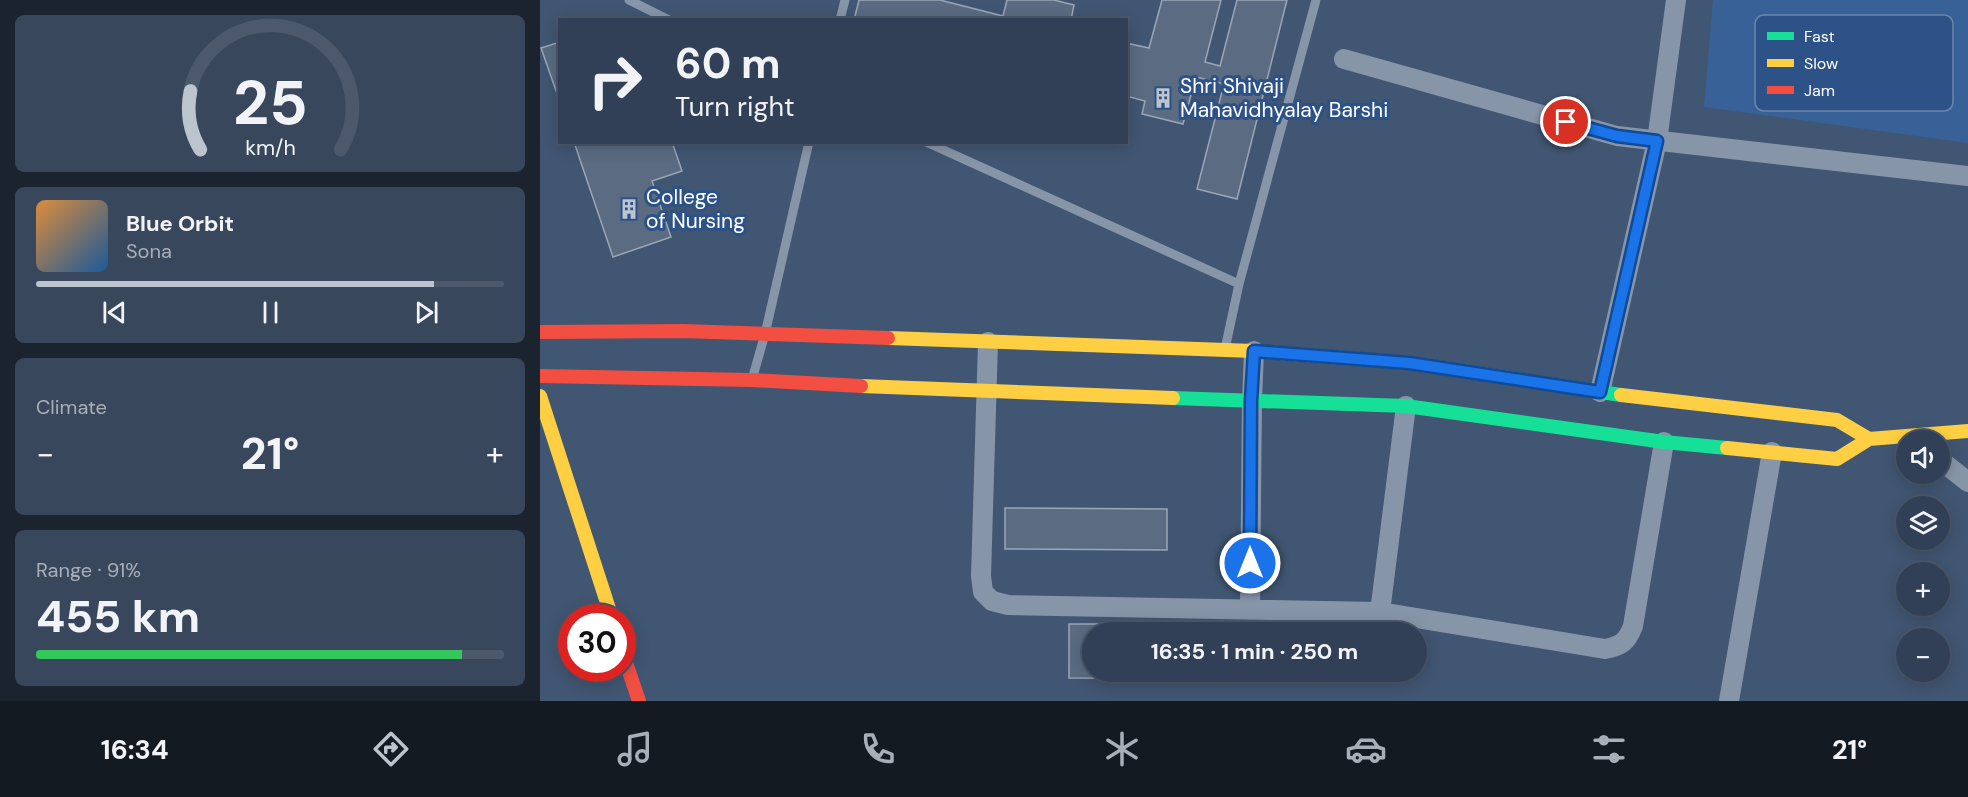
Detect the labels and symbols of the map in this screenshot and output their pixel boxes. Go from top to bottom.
legend [1755,15,1953,111]
text: Fast [1804,26,1835,47]
text: Slow [1804,53,1838,74]
place label: Shri Shivaji Mahavidhyalay Barshi [1180,72,1388,124]
text: Jam [1804,80,1835,101]
building icon: Shri Shivaji Mahavidhyalay Barshi [1151,86,1175,110]
pin [1540,96,1591,147]
place label: College of Nursing [646,183,745,235]
building icon: College of Nursing [617,197,641,221]
position arrow [1218,531,1282,595]
speed limit sign: 30 [558,604,636,682]

